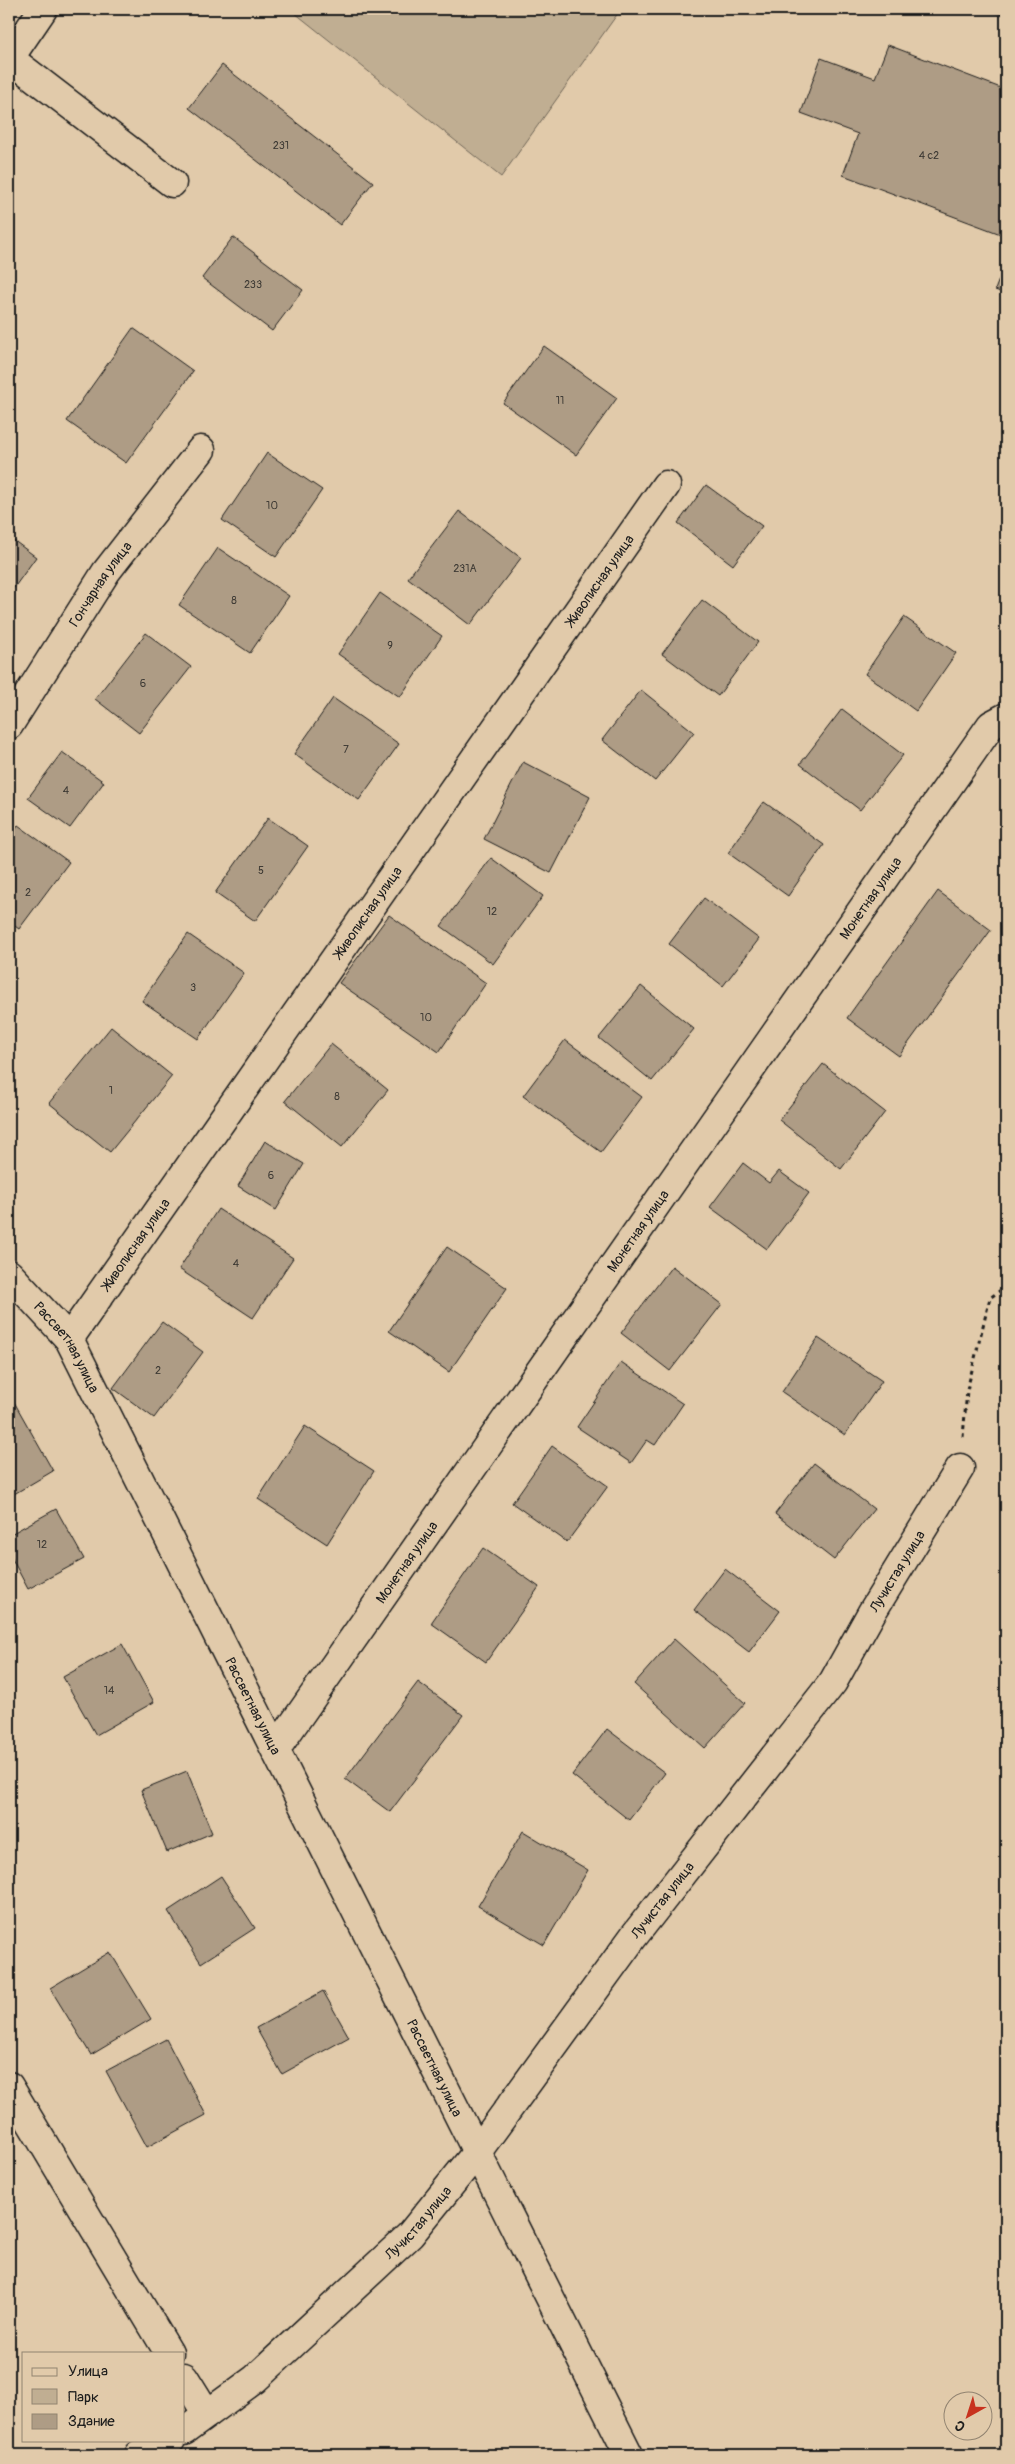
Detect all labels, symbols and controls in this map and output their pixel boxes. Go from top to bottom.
house number: 231 [273,139,289,152]
house number: 4 с2 [919,149,939,162]
house number: 233 [244,278,262,291]
house number: 11 [556,394,564,407]
house number: 10 [266,499,278,512]
street label: Живописная улица [561,531,638,631]
street label: Гончарная улица [66,538,136,630]
house number: 231А [453,562,477,575]
house number: 8 [231,594,237,607]
house number: 9 [387,639,393,652]
house number: 6 [140,677,146,690]
house number: 7 [343,743,349,756]
house number: 4 [63,784,70,797]
street label: Монетная улица [836,854,905,943]
street label: Живописная улица [329,863,406,963]
house number: 5 [258,864,264,877]
house number: 2 [25,886,31,899]
house number: 12 [487,905,497,918]
house number: 3 [190,981,196,994]
house number: 10 [420,1011,432,1024]
house number: 1 [109,1084,113,1097]
house number: 8 [334,1090,340,1103]
house number: 6 [268,1169,274,1182]
street label: Монетная улица [604,1187,673,1276]
street label: Живописная улица [97,1195,174,1295]
house number: 4 [233,1257,240,1270]
street label: Рассветная улица [30,1298,103,1396]
house number: 2 [155,1364,161,1377]
street label: Монетная улица [372,1518,442,1607]
street label: Лучистая улица [865,1527,929,1616]
house number: 12 [37,1538,47,1551]
street label: Рассветная улица [221,1655,284,1758]
house number: 14 [104,1684,115,1697]
street label: Лучистая улица [627,1859,698,1943]
street label: Рассветная улица [403,2017,466,2120]
street label: Лучистая улица [380,2183,455,2264]
legend [22,2352,185,2442]
text: Улица [68,2362,108,2381]
text: Парк [68,2388,99,2407]
north arrow [942,2392,992,2442]
text: Здание [68,2412,115,2431]
text: С [951,2416,969,2435]

